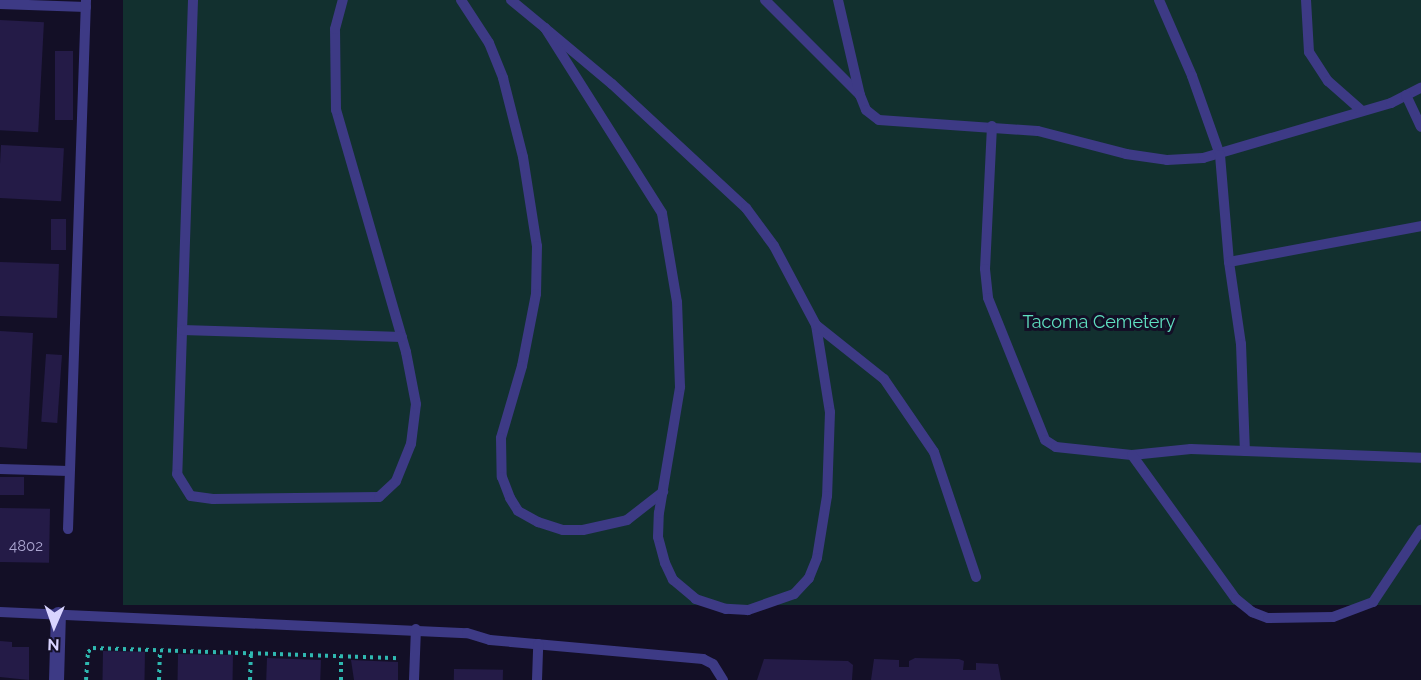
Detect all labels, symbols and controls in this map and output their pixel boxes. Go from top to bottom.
park label: Tacoma Cemetery [1023,311,1175,333]
house number: 4802 [9,538,43,556]
north arrow [24,596,84,656]
text: N [47,635,60,654]

